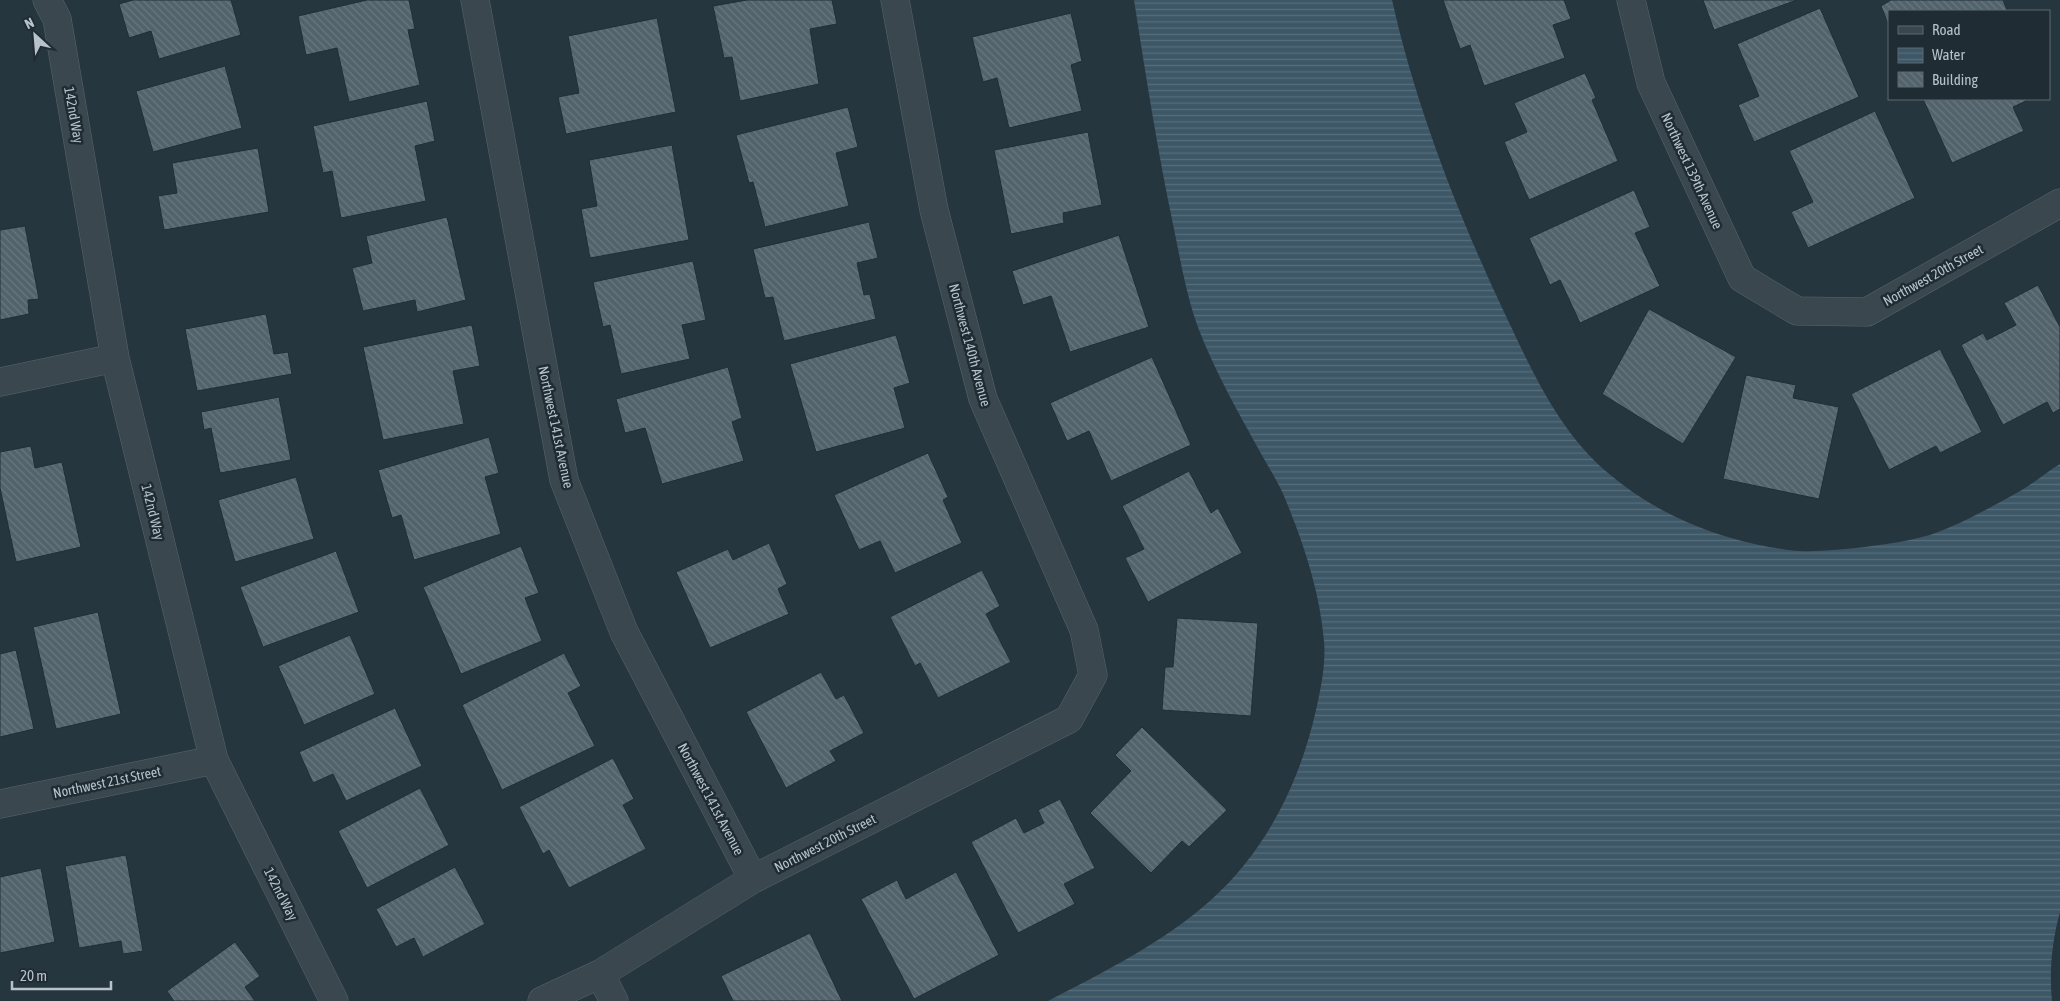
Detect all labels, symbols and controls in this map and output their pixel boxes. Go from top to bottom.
north arrow [10,10,60,60]
legend [1888,10,2050,100]
text: N [22,14,37,32]
text: Road [1932,21,1961,38]
text: Water [1932,46,1965,63]
text: Building [1932,71,1978,88]
street label: 142nd Way [61,85,87,145]
street label: Northwest 139th Avenue [1658,110,1726,232]
street label: Northwest 20th Street [1880,241,1986,309]
street label: Northwest 140th Avenue [946,282,994,408]
street label: Northwest 141st Avenue [535,364,577,490]
street label: 142nd Way [138,482,168,542]
street label: Northwest 141st Avenue [675,740,747,858]
street label: Northwest 21st Street [52,763,162,801]
street label: Northwest 20th Street [772,811,878,875]
street label: 142nd Way [261,865,301,923]
scale bar [12,958,111,990]
text: 20 m [20,967,47,984]

